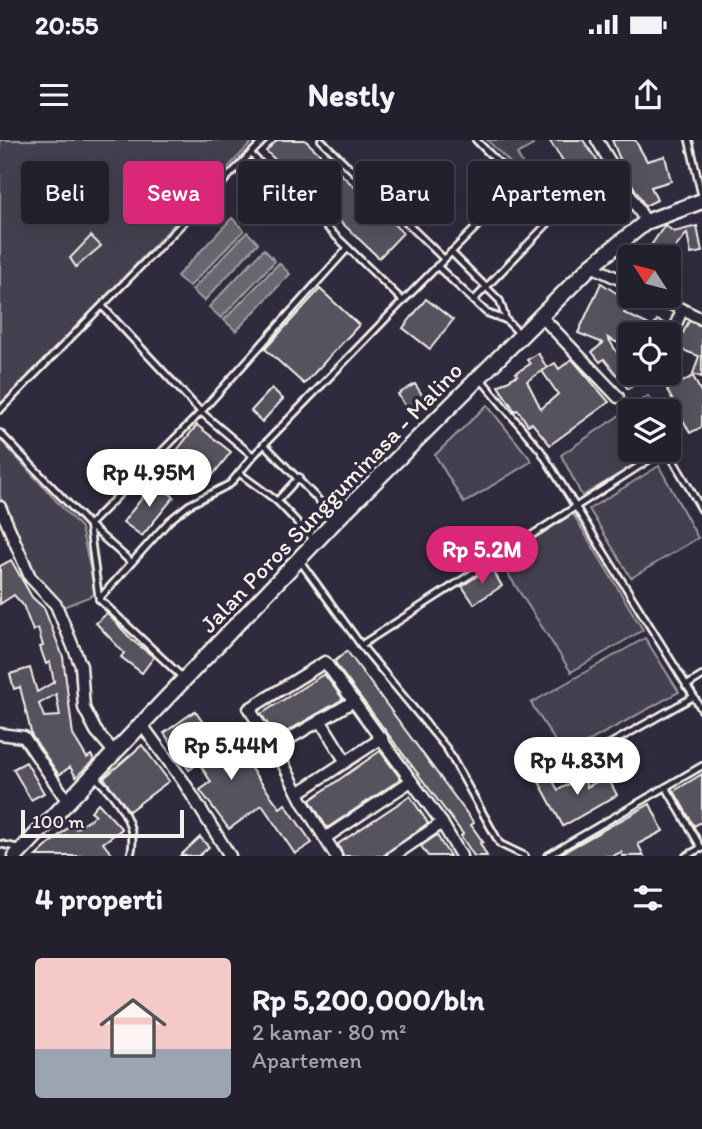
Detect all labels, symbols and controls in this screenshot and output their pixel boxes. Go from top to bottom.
text: 20:55 [35,9,98,41]
icon: menu [35,76,73,114]
text: Nestly [307,76,395,114]
icon: share [629,76,667,114]
chip: Beli [21,161,109,224]
chip: Sewa [123,161,224,224]
chip: Filter [238,161,341,224]
chip: Baru [355,161,454,224]
chip: Apartemen [468,161,630,224]
north arrow [618,245,681,308]
map controls [618,245,681,462]
button: locate [618,322,681,385]
street label: Jalan Poros Sungguminasa - Malino [194,356,468,638]
button: layers [618,399,681,462]
pin: Rp 4.95M [77,450,221,509]
text: Rp 4.95M [103,458,195,486]
pin: Rp 5.2M [417,526,547,586]
text: Rp 5.2M [442,535,522,563]
pin: Rp 5.44M [159,722,303,782]
text: Rp 5.44M [184,731,278,759]
pin: Rp 4.83M [505,738,649,797]
text: Rp 4.83M [530,746,624,774]
scale bar [21,807,184,839]
text: 100 m [32,810,84,833]
icon: filters [629,879,667,917]
text: 4 properti [35,880,163,917]
text: Rp 5,200,000/bln [252,981,485,1018]
icon: home [91,986,175,1070]
text: 2 kamar · 80 m² [252,1018,406,1046]
text: Apartemen [252,1046,362,1074]

